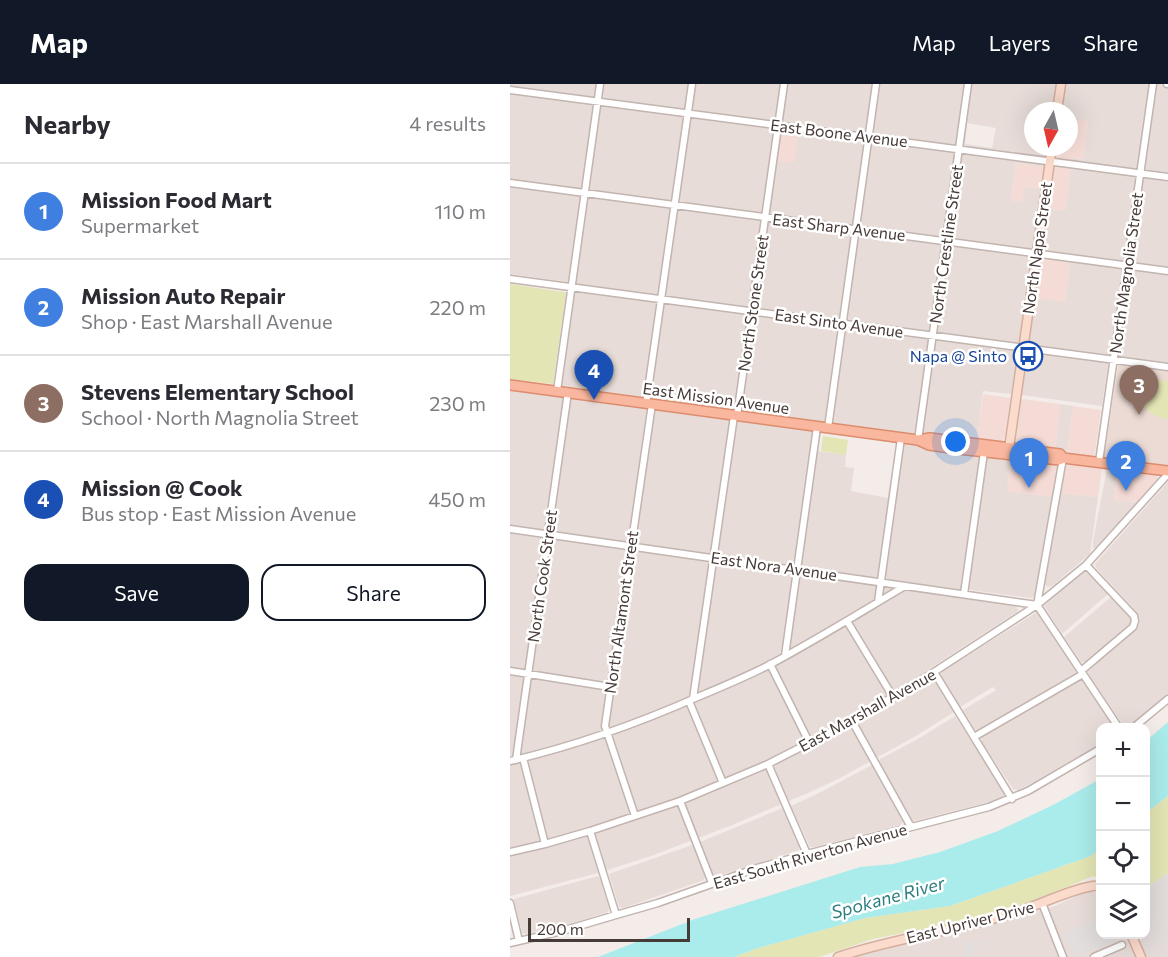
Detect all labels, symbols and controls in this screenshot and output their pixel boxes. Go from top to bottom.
text: Map [30,25,88,59]
text: Map [912,30,956,55]
text: Layers [989,30,1051,55]
text: Share [1084,30,1138,55]
north arrow [1024,102,1078,156]
text: Nearby [24,108,111,139]
text: 4 results [409,111,486,135]
street label: East Boone Avenue [769,115,909,150]
street label: North Crestline Street [925,163,966,325]
street label: North Napa Street [1018,180,1055,315]
text: Mission Food Mart [81,186,272,213]
street label: North Magnolia Street [1105,191,1146,355]
text: 1 [39,199,48,223]
text: 110 m [435,199,486,223]
street label: East Sharp Avenue [771,209,907,244]
text: Supermarket [81,213,199,237]
street label: North Stone Street [733,233,772,373]
text: Mission Auto Repair [81,282,285,309]
text: 2 [38,295,49,319]
text: 220 m [430,295,486,319]
street label: East Sinto Avenue [773,304,905,341]
text: Shop · East Marshall Avenue [81,309,333,333]
bus stop icon: Napa @ Sinto [1012,340,1044,372]
place label: Napa @ Sinto [910,346,1007,365]
pin: 4 [574,350,614,400]
pin: 3 [1120,366,1158,415]
text: Stevens Elementary School [81,378,354,405]
street label: East Mission Avenue [641,378,791,417]
text: 3 [38,391,49,415]
text: 230 m [429,391,486,415]
text: School · North Magnolia Street [81,405,359,429]
your location [941,427,970,456]
pin: 1 [1010,438,1048,488]
pin: 2 [1106,442,1146,491]
text: Mission @ Cook [81,474,243,501]
text: 4 [37,487,50,511]
text: 450 m [428,487,486,511]
text: Bus stop · East Mission Avenue [81,501,356,525]
street label: North Cook Street [523,508,560,644]
street label: North Altamont Street [600,529,641,695]
street label: East Nora Avenue [710,547,838,584]
button: Save [24,564,249,621]
button: Share [261,564,486,621]
street label: East Marshall Avenue [795,664,939,755]
map controls [1096,723,1150,939]
button: + [1096,723,1150,777]
button: − [1096,777,1150,831]
street label: East South Riverton Avenue [711,819,909,892]
button: locate [1096,831,1150,885]
water label: Spokane River [828,871,948,923]
button: layers [1096,885,1150,939]
street label: East Upriver Drive [904,896,1036,947]
scale bar [528,915,690,942]
text: 200 m [537,919,584,938]

